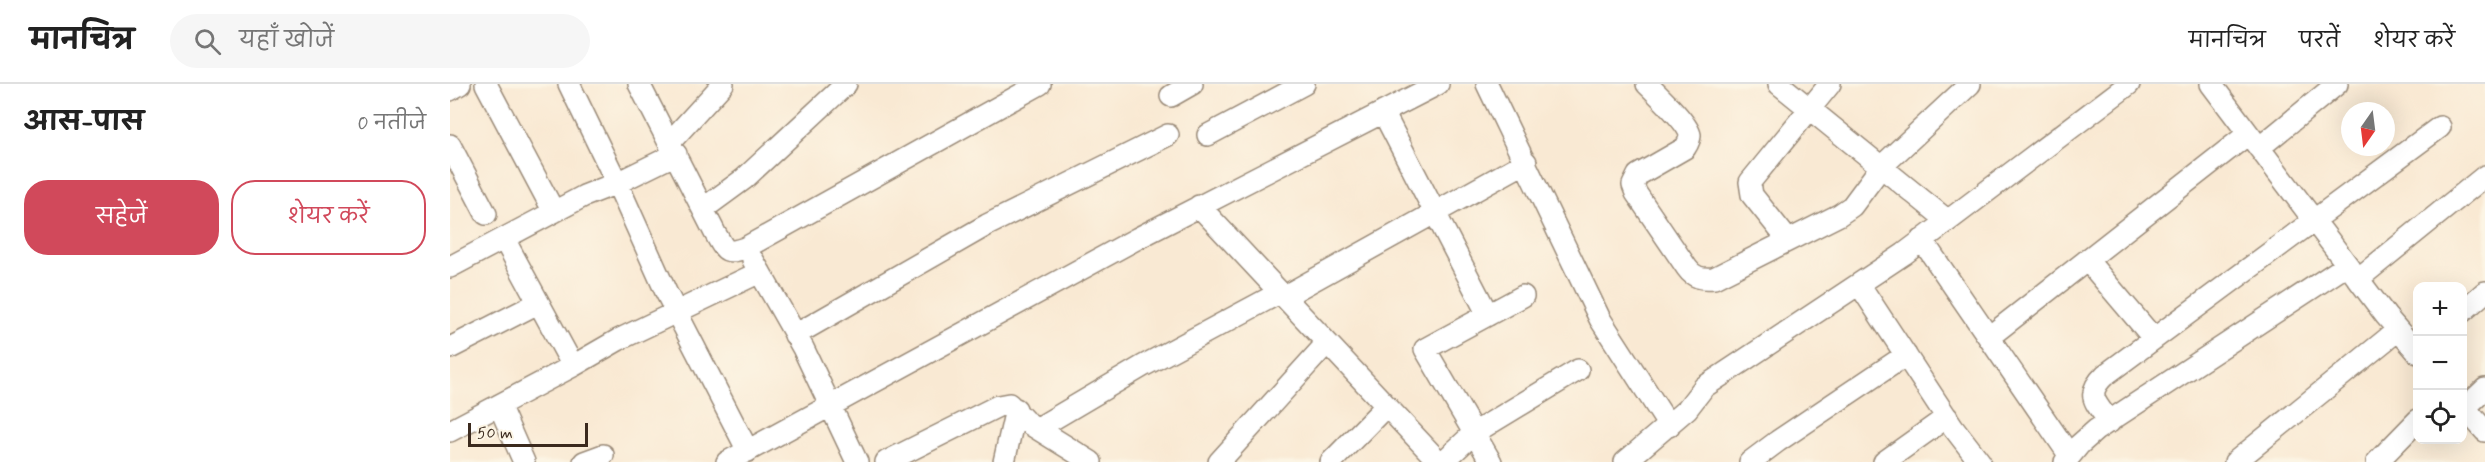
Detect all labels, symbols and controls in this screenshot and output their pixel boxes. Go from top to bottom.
search box [170,14,590,68]
text: मानचित्र [30,23,134,60]
icon: search [191,25,224,58]
text: यहाँ खोजें [239,27,334,55]
text: मानचित्र [2189,27,2266,55]
text: परतें [2299,27,2340,55]
text: शेयर करें [2373,27,2455,55]
north arrow [2341,102,2395,156]
text: आस-पास [24,106,144,140]
text: 0 नतीजे [358,110,426,137]
button: सहेजें [24,180,219,255]
button: शेयर करें [231,180,426,255]
map controls [2413,282,2467,444]
button: + [2413,282,2467,336]
button: − [2413,336,2467,390]
button: locate [2413,390,2467,444]
scale bar [468,420,588,448]
text: 50 m [477,423,513,444]

